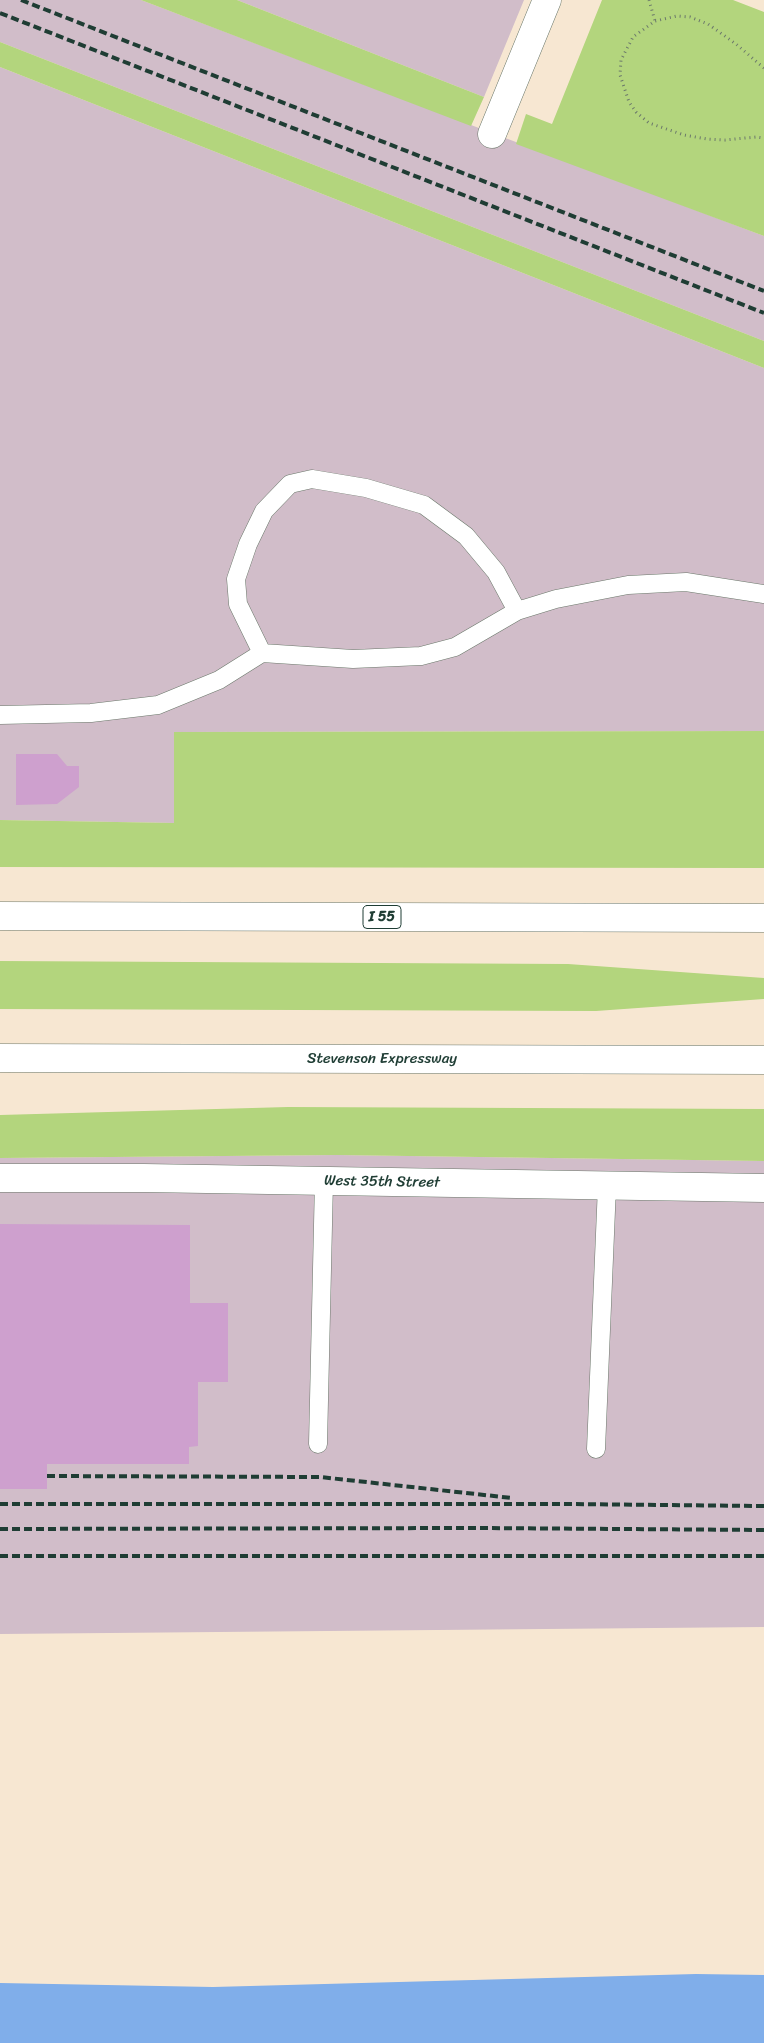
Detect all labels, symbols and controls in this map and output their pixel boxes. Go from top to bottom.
road number: I 55 [363,906,401,929]
street label: Stevenson Expressway [307,1050,457,1068]
street label: West 35th Street [324,1172,440,1192]

